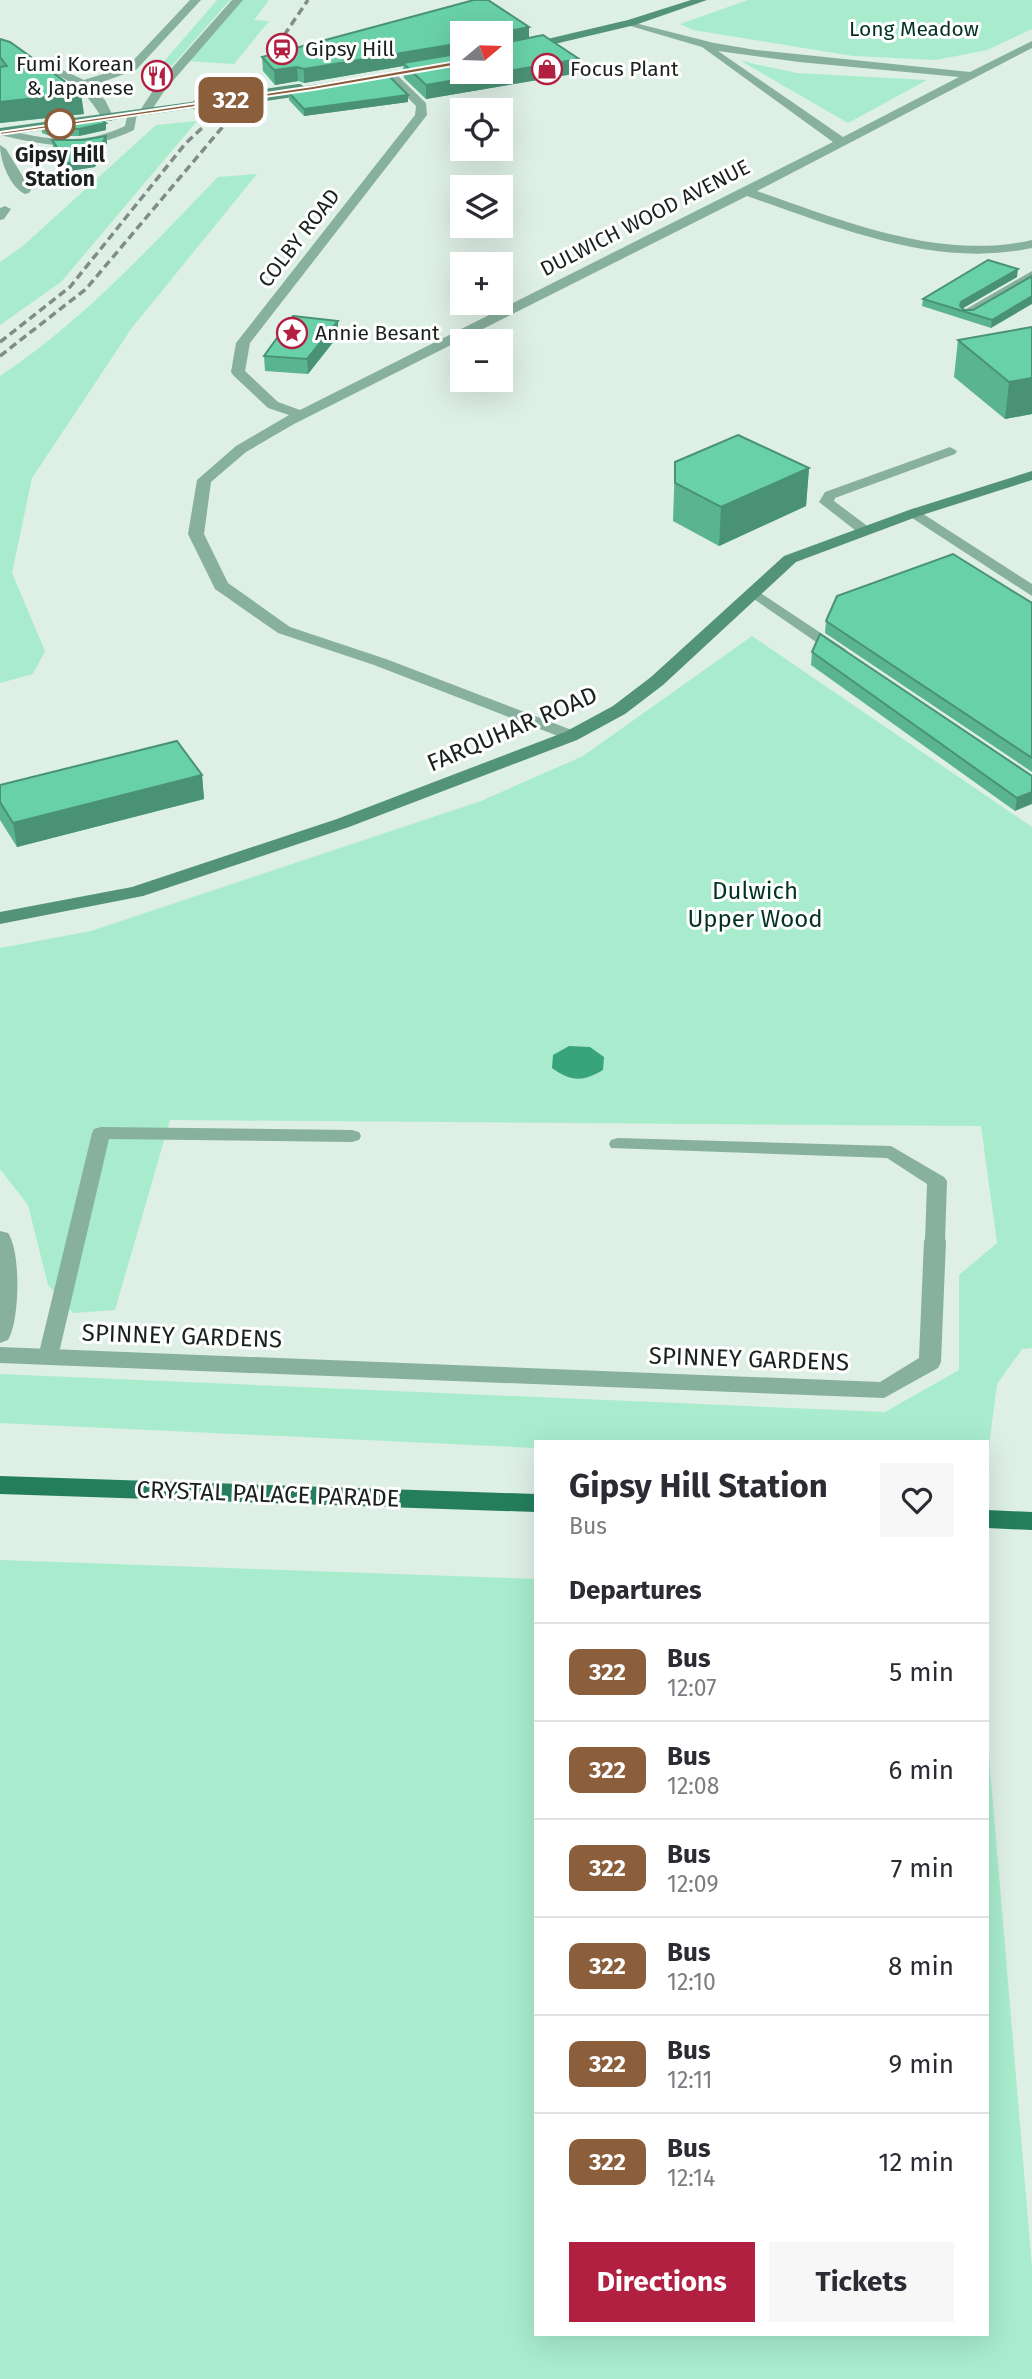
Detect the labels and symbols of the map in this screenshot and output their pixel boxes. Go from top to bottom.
park label: Long Meadow [849,16,979,42]
north arrow [450,21,513,84]
station icon: Gipsy Hill [265,32,299,66]
place label: Gipsy Hill [305,36,395,62]
place label: Fumi Korean & Japanese [16,51,134,101]
shop icon: Focus Plant [530,52,564,86]
place label: Focus Plant [570,56,679,82]
restaurant icon: Fumi Korean & Japanese [140,59,174,93]
line badge: 322 [191,77,271,123]
marker: Gipsy Hill Station [45,109,75,139]
place label: Gipsy Hill Station [15,142,106,192]
street label: DULWICH WOOD AVENUE [536,154,754,282]
street label: COLBY ROAD [252,183,346,293]
place icon: Annie Besant [275,316,309,350]
place label: Annie Besant [315,320,440,346]
street label: FARQUHAR ROAD [423,681,601,777]
park label: Dulwich Upper Wood [687,877,823,933]
street label: SPINNEY GARDENS [81,1319,283,1353]
street label: SPINNEY GARDENS [648,1342,850,1376]
street label: CRYSTAL PALACE PARADE [136,1475,400,1513]

